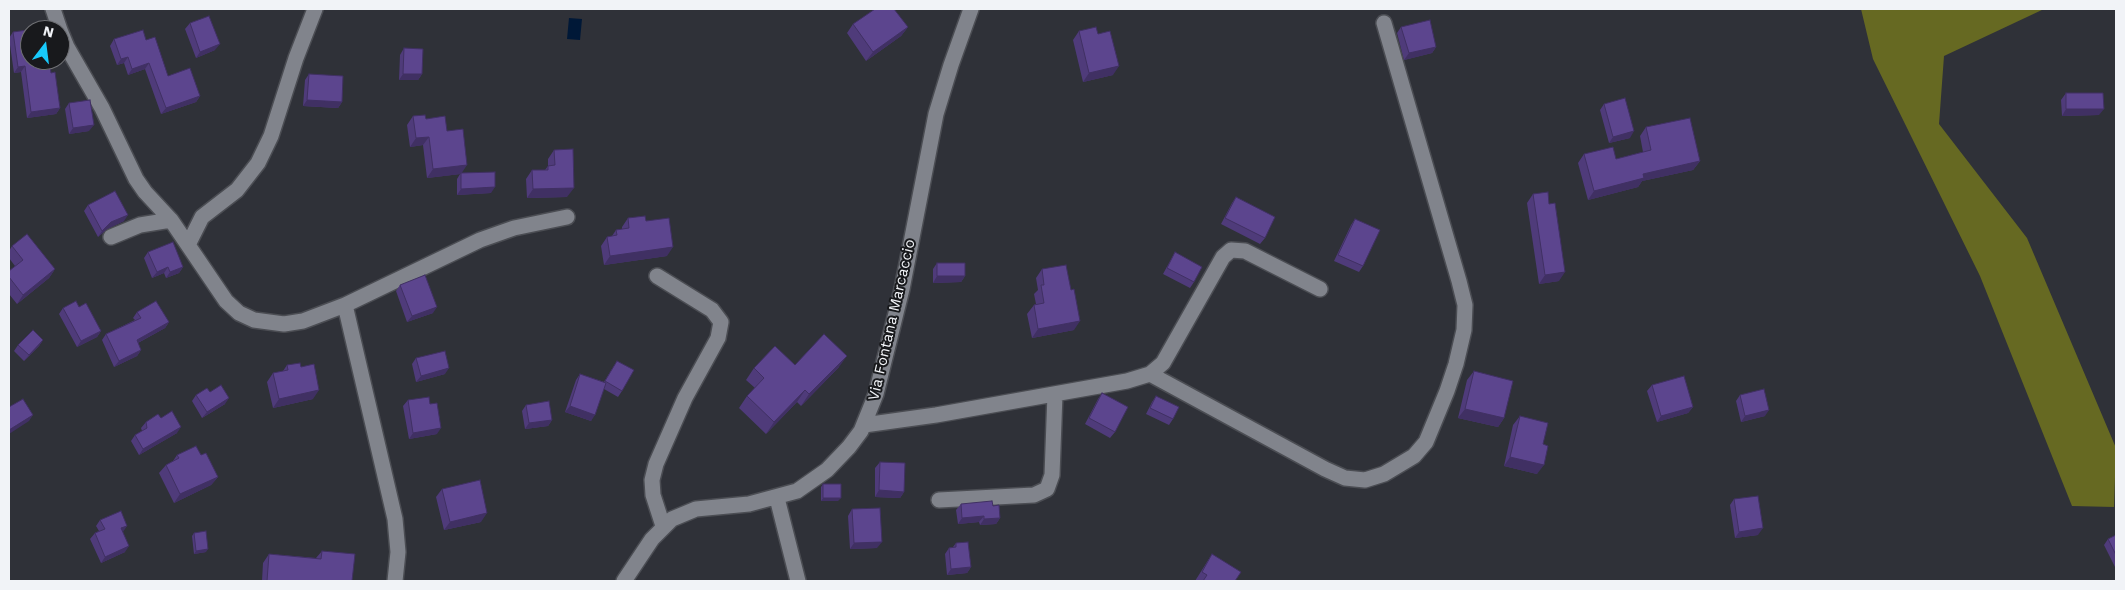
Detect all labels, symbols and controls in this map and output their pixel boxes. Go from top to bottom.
north arrow [20,20,70,70]
text: N [42,22,56,41]
street label: Via Fontana Marcaccio [865,237,919,403]

